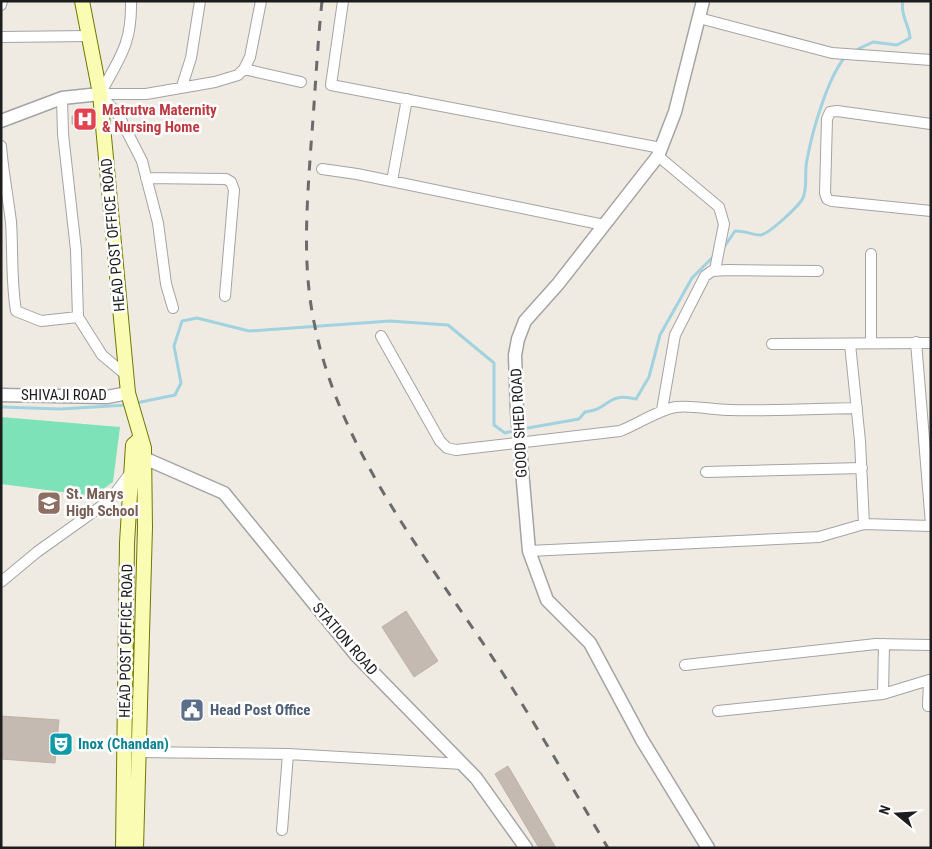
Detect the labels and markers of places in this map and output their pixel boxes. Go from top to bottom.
place label: Matrutva Maternity & Nursing Home [102,101,217,136]
hospital icon: Matrutva Maternity & Nursing Home [72,106,98,132]
place label: St. Marys High School [66,485,138,520]
school or university icon: St. Marys High School [36,490,62,516]
public building icon: Head Post Office [179,697,205,723]
place label: Head Post Office [210,701,311,719]
theatre icon: Inox (Chandan) [48,731,74,757]
place label: Inox (Chandan) [78,735,169,753]

